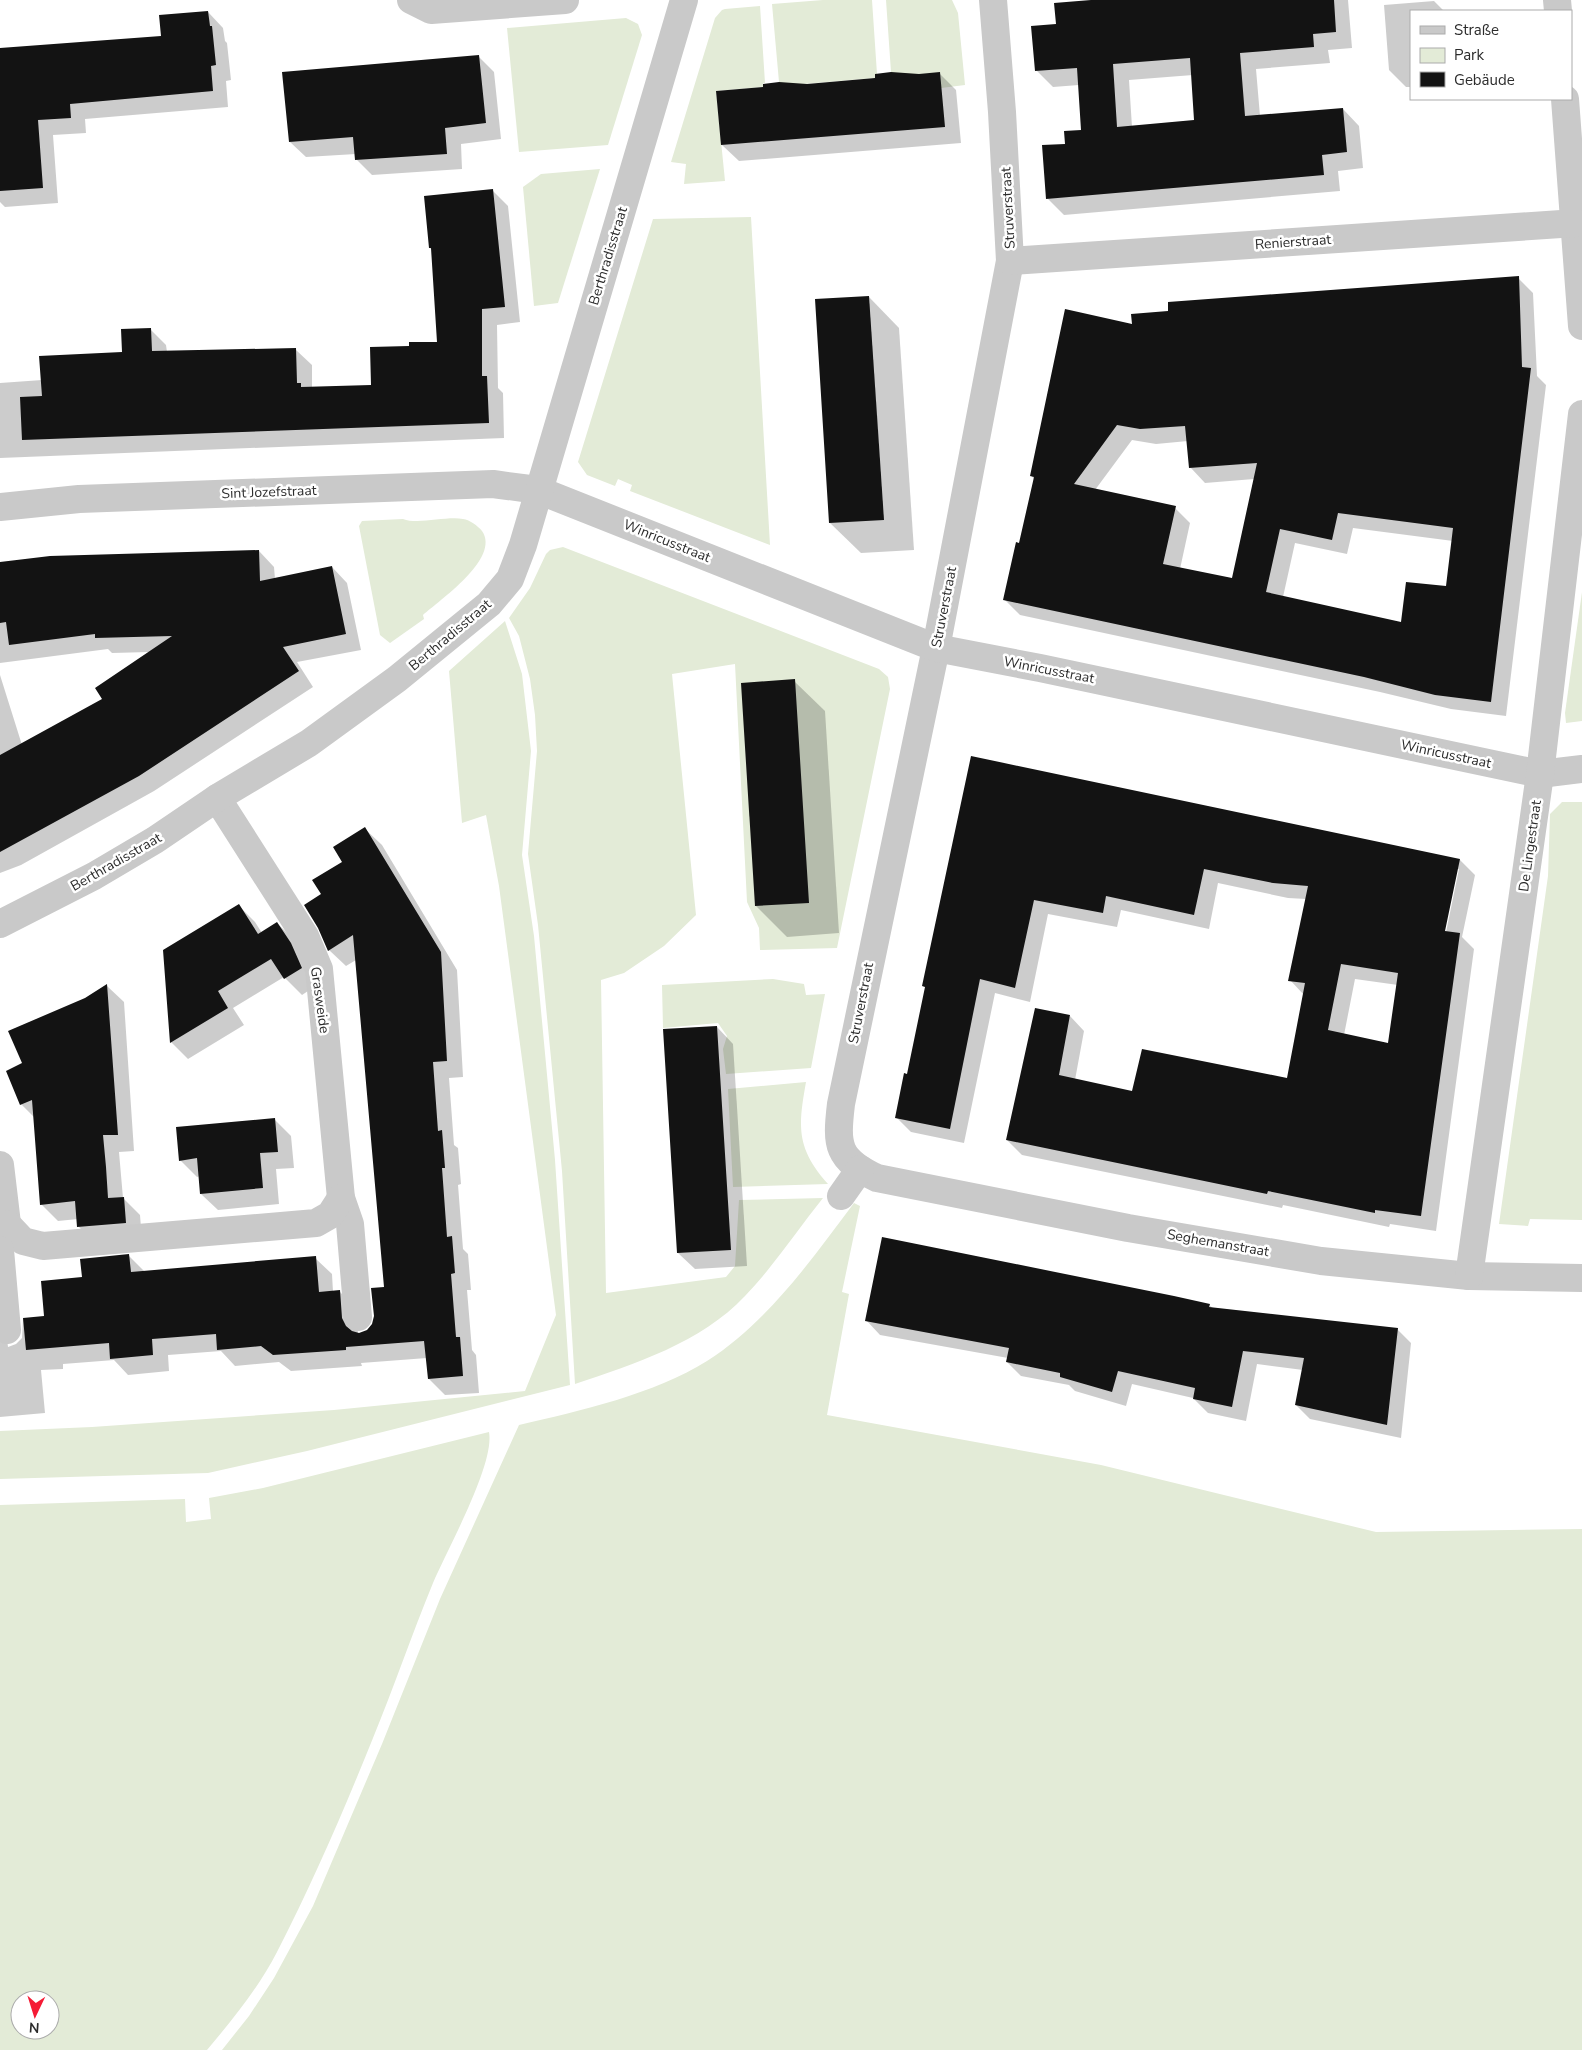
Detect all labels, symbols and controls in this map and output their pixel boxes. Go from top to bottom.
legend [1410,10,1572,100]
text: Straße [1454,20,1499,40]
text: Park [1454,45,1484,65]
text: Gebäude [1454,70,1515,90]
street label: Struverstraat [996,166,1020,249]
street label: Berthradisstraat [584,204,632,308]
street label: Renierstraat [1254,230,1332,254]
street label: Sint Jozefstraat [221,481,317,503]
street label: Winricusstraat [621,515,713,567]
street label: Struverstraat [927,565,961,649]
street label: Berthradisstraat [405,595,495,675]
street label: Winricusstraat [1002,652,1096,688]
street label: Winricusstraat [1399,735,1493,773]
street label: De Lingestraat [1514,799,1546,893]
street label: Berthradisstraat [67,828,165,896]
street label: Struverstraat [844,961,878,1045]
street label: Grasweide [306,965,334,1035]
street label: Seghemanstraat [1166,1225,1271,1261]
north arrow [10,1990,60,2040]
text: N [28,2018,40,2037]

